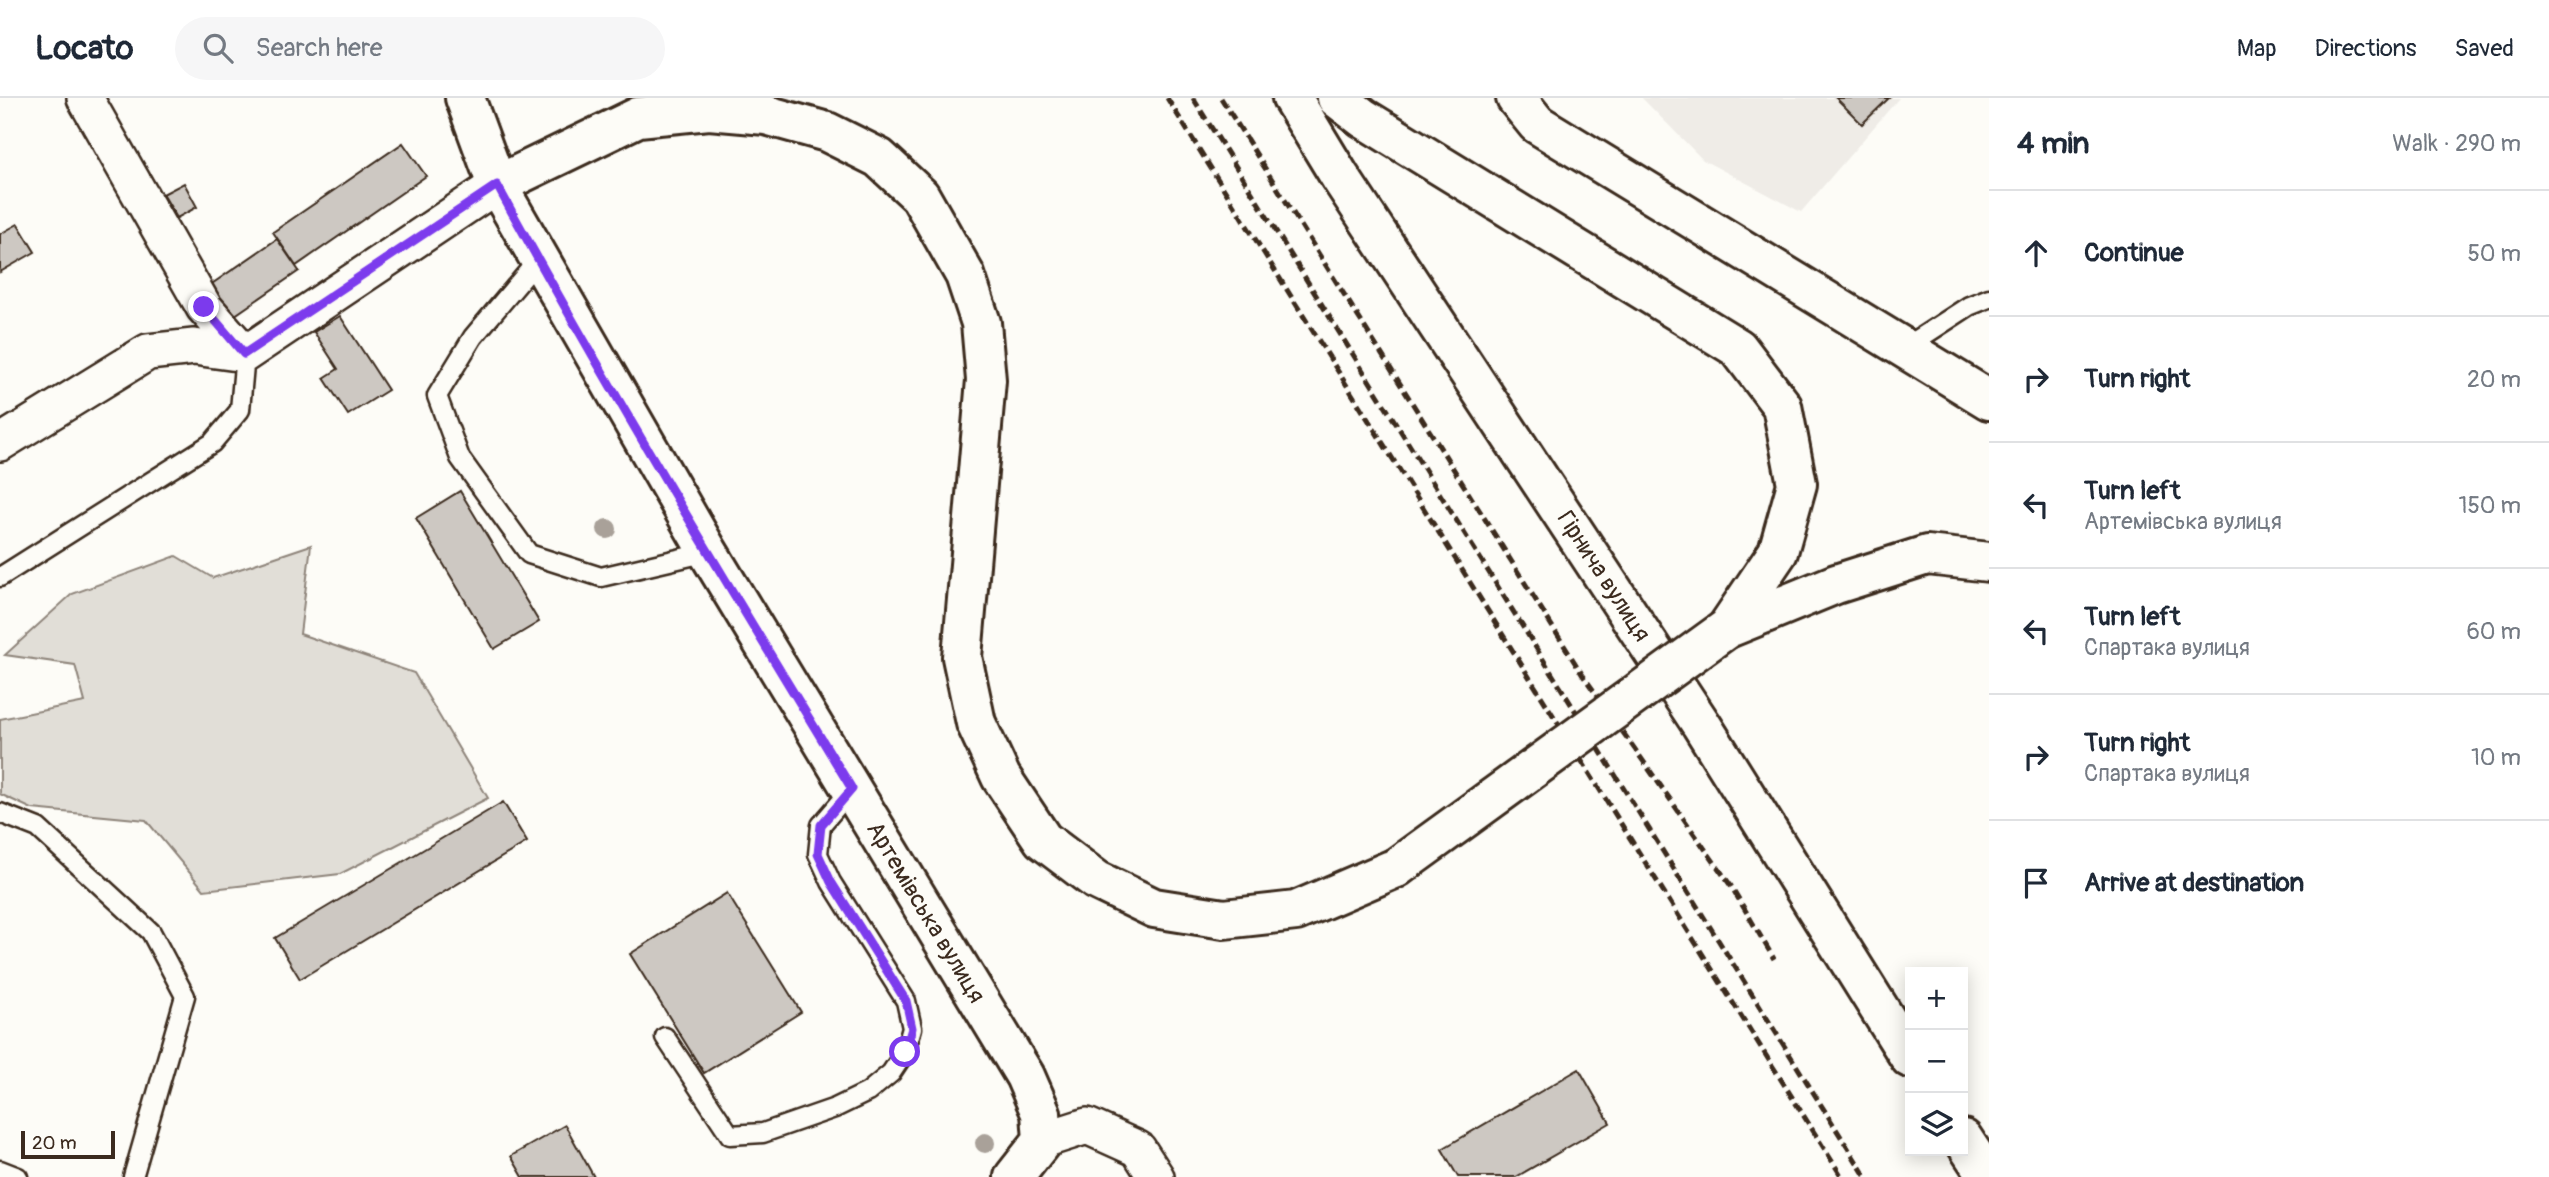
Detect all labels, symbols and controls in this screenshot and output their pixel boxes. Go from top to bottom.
search box [175,17,665,80]
text: Locato [35,28,133,69]
icon: search [199,29,237,67]
text: Search here [255,32,382,64]
text: Map [2237,34,2277,63]
text: Directions [2315,34,2416,63]
text: Saved [2454,34,2514,63]
text: 4 min [2017,125,2090,162]
text: Walk · 290 m [2392,129,2521,158]
icon: ahead [2017,234,2055,272]
text: Continue [2084,237,2184,269]
text: 50 m [2467,239,2521,268]
route end [188,291,219,322]
icon: right [2017,360,2055,398]
text: Turn right [2084,363,2190,395]
text: 20 m [2467,365,2521,394]
text: Turn left [2084,475,2180,507]
icon: left [2017,486,2055,524]
text: 150 m [2458,491,2521,520]
street label: Гірнича вулиця [1551,506,1657,647]
text: Артемівська вулиця [2084,507,2282,536]
text: Turn left [2084,601,2180,633]
icon: left [2017,612,2055,650]
text: 60 m [2466,617,2521,646]
text: Спартака вулиця [2084,633,2250,662]
text: Turn right [2084,727,2190,759]
icon: right [2017,738,2055,776]
text: 10 m [2471,743,2521,772]
text: Спартака вулиця [2084,759,2250,788]
street label: Артемівська вулиця [860,816,991,1008]
icon: arrive [2017,864,2055,902]
text: Arrive at destination [2084,867,2304,899]
map controls [1905,967,1968,1156]
button: + [1905,967,1968,1030]
button: − [1905,1030,1968,1093]
route start [889,1036,920,1067]
button: layers [1905,1093,1968,1156]
scale bar [21,1128,116,1160]
text: 20 m [32,1131,77,1155]

